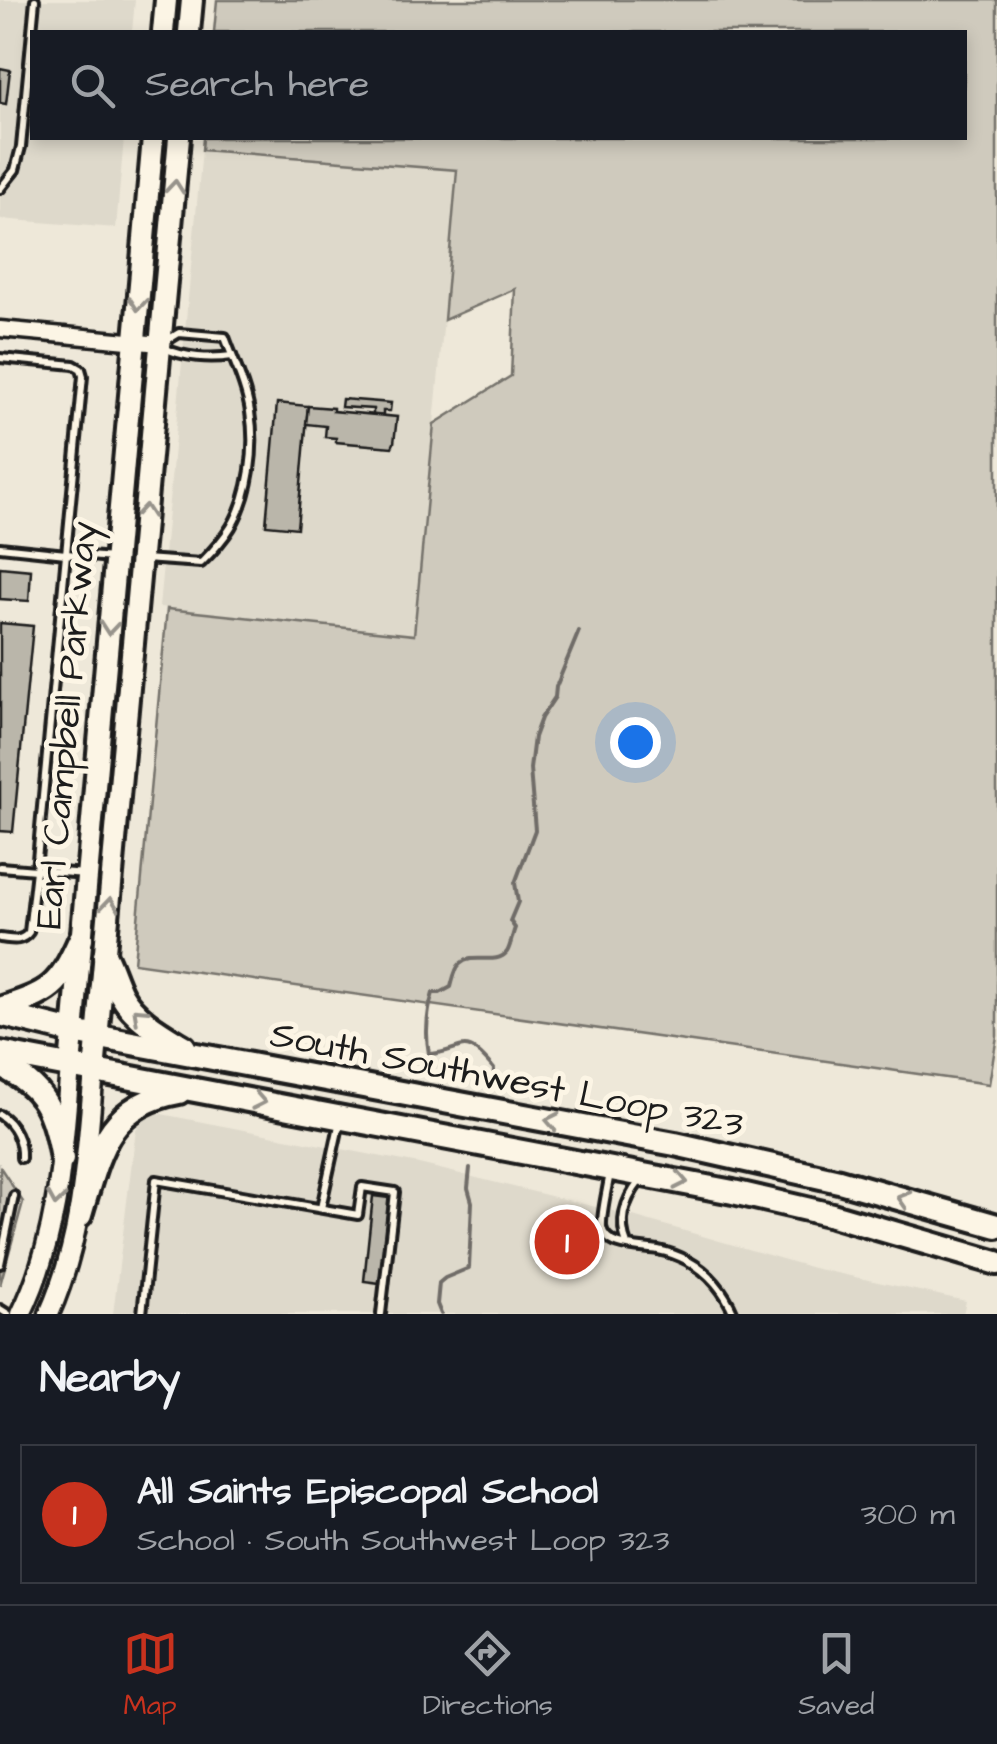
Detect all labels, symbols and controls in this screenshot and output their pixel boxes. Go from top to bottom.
search box [30,30,967,140]
icon: search [65,58,120,113]
text: Search here [145,59,369,111]
one-way arrow [163,178,185,194]
one-way arrow [128,297,149,313]
one-way arrow [134,502,156,518]
street label: Earl Campbell Parkway [23,519,112,931]
one-way arrow [98,620,120,636]
your location [610,717,661,768]
one-way arrow [99,896,120,912]
one-way arrow [133,1008,151,1026]
street label: South Southwest Loop 323 [266,1009,747,1151]
one-way arrow [251,1090,267,1111]
one-way arrow [544,1111,560,1132]
one-way arrow [672,1170,689,1191]
one-way arrow [47,1190,68,1207]
one-way arrow [896,1190,913,1211]
pin: 1 [534,1204,600,1280]
text: Nearby [40,1350,180,1408]
text: All Saints Episcopal School [137,1466,598,1518]
text: 1 [72,1492,77,1537]
text: 300 m [861,1492,955,1537]
text: School · South Southwest Loop 323 [137,1518,669,1563]
tab: Map [123,1626,178,1725]
tab: Directions [423,1626,553,1725]
tab: Saved [798,1626,874,1725]

